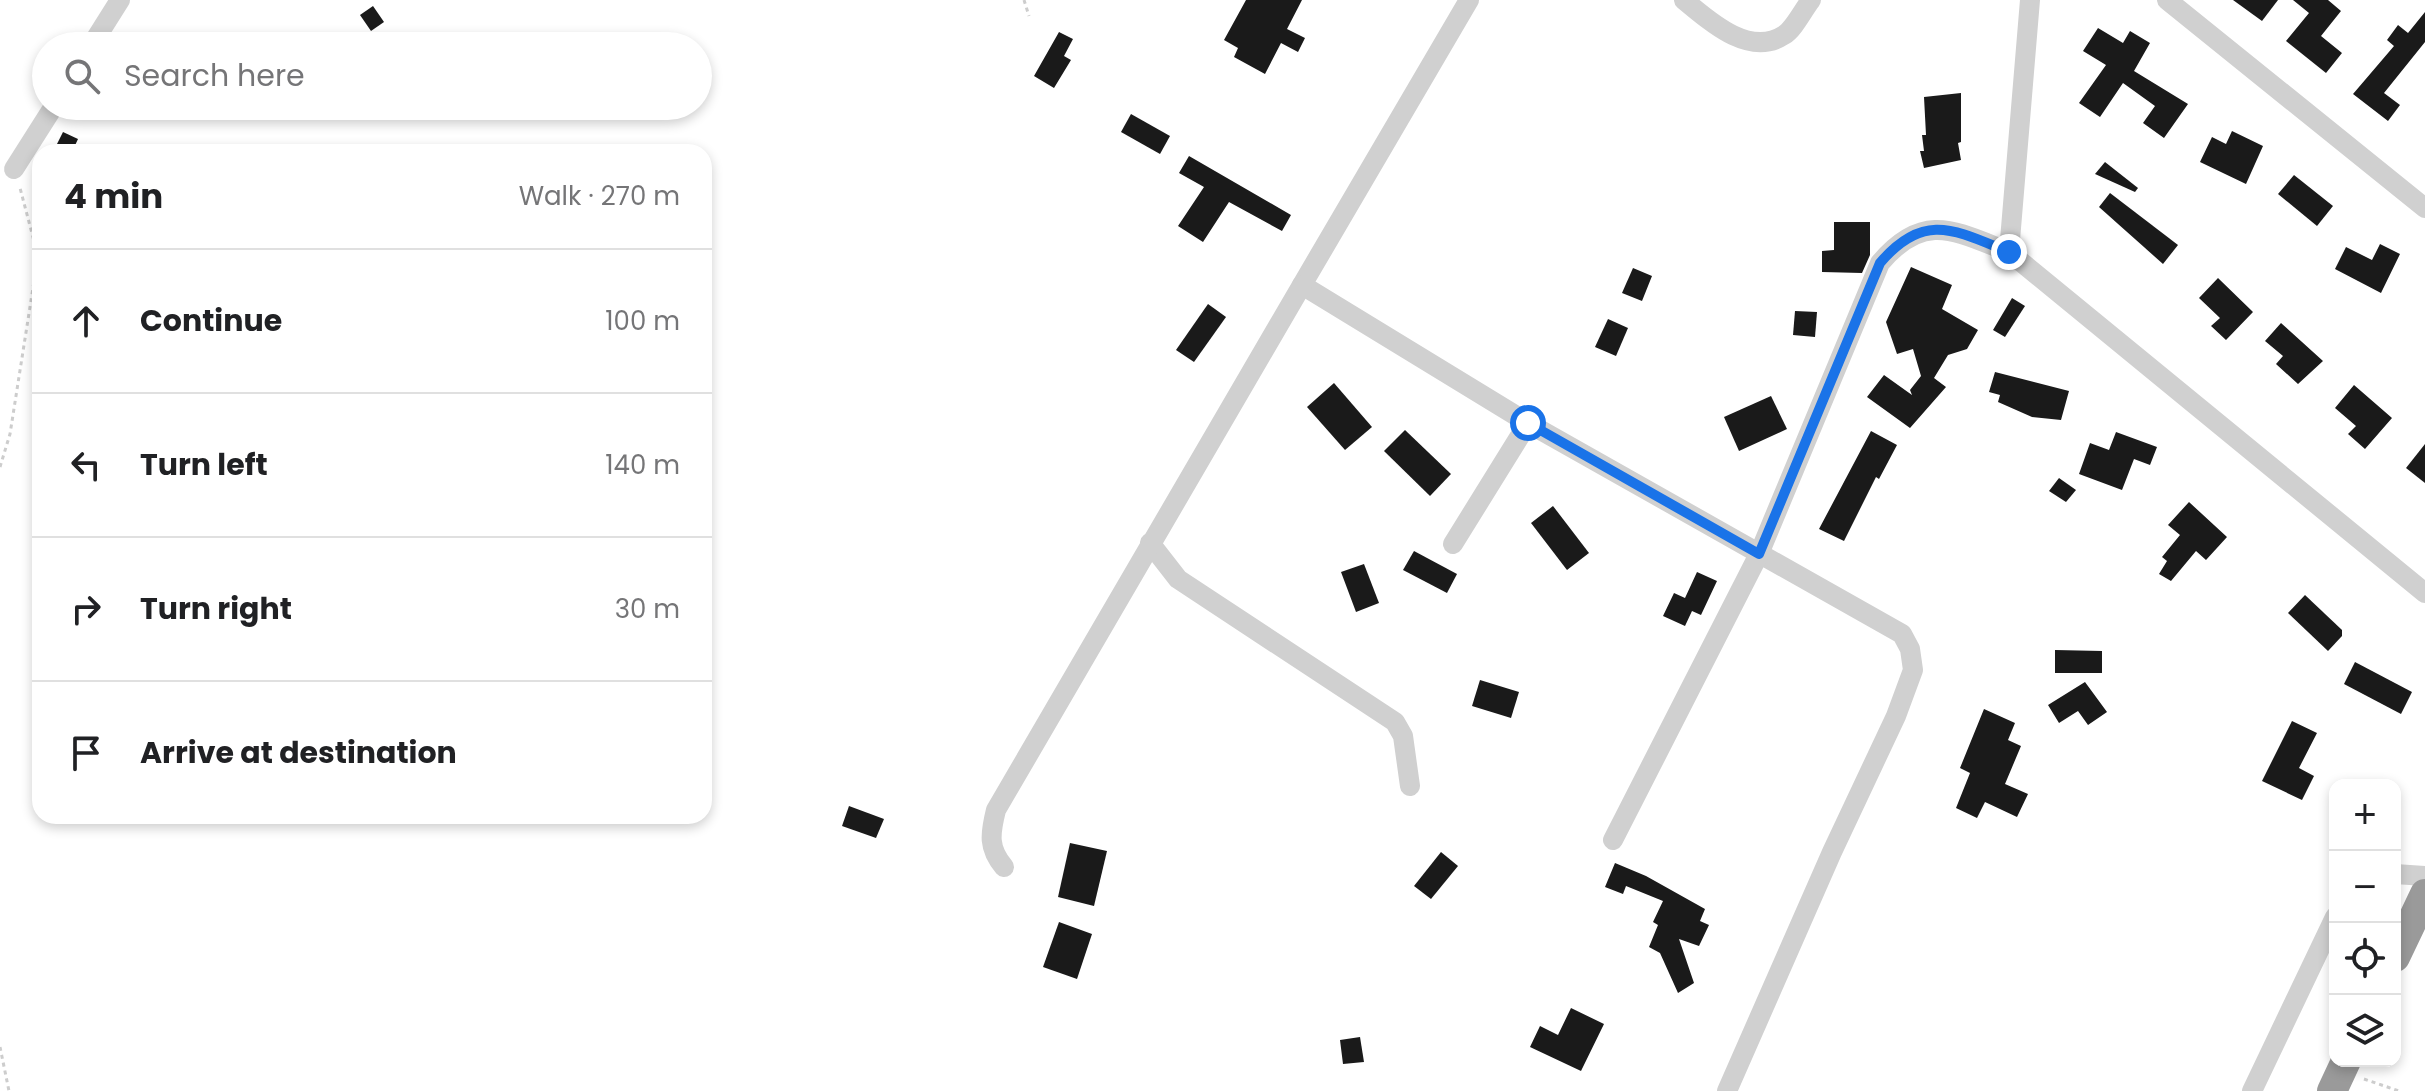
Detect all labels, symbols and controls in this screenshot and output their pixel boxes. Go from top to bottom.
search box [32,32,712,120]
icon: search [60,54,104,98]
text: Search here [124,54,305,97]
text: 4 min [64,172,163,220]
text: Walk · 270 m [519,178,680,214]
route end [1991,234,2027,270]
icon: ahead [64,299,108,343]
text: Continue [140,299,282,342]
text: 100 m [605,303,680,339]
route start [1510,405,1546,441]
icon: left [64,443,108,487]
text: Turn left [140,443,268,486]
text: 140 m [605,447,680,483]
icon: right [64,587,108,631]
text: Turn right [140,587,292,630]
text: 30 m [615,591,680,627]
icon: arrive [64,731,108,775]
text: Arrive at destination [140,731,457,774]
map controls [2329,779,2401,1067]
button: + [2329,779,2401,851]
button: − [2329,851,2401,923]
button: locate [2329,923,2401,995]
button: layers [2329,995,2401,1067]

